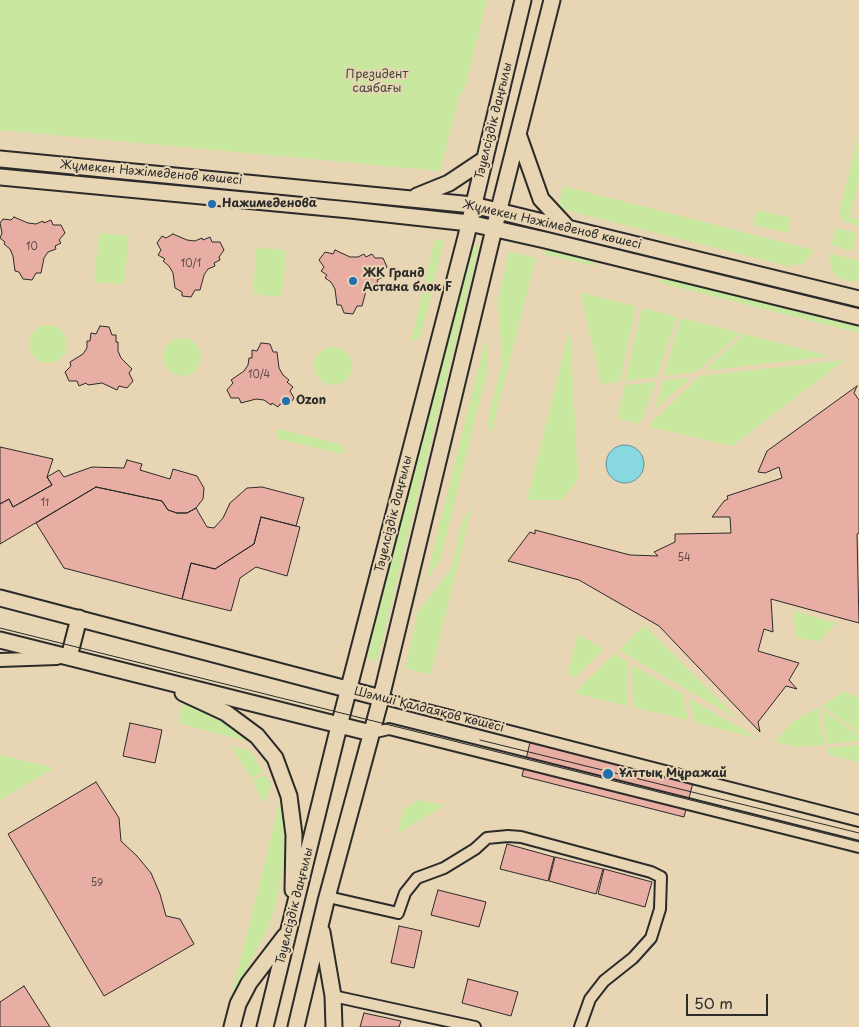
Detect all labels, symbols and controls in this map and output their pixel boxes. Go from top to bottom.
street label: Тәуелсіздік даңғылы [473,61,515,181]
park label: Президент саябағы [346,68,408,96]
street label: Жұмекен Нәжімеденов көшесі [59,158,243,188]
place label: Нажимеденова [222,197,317,211]
street label: Жұмекен Нәжімеденов көшесі [461,197,643,253]
marker: Нажимеденова [206,198,218,210]
house number: 10 [26,241,38,253]
house number: 10/1 [181,258,201,270]
place label: ЖК Гранд Астана блок F [363,267,452,295]
marker: ЖК Гранд Астана блок F [347,275,359,287]
house number: 10/4 [248,369,270,381]
place label: Ozon [296,394,326,408]
marker: Ozon [280,395,292,407]
street label: Тәуелсіздік даңғылы [373,454,415,574]
house number: 11 [41,497,49,509]
house number: 54 [677,552,691,564]
street label: Шәмші Қалдаяқов көшесі [353,684,505,736]
marker: Ұлттық Мұражай [601,767,615,781]
place label: Ұлттық Мұражай [619,767,727,781]
street label: Тәуелсіздік даңғылы [274,846,316,966]
house number: 59 [91,877,103,889]
scale bar [689,984,772,1016]
text: 50 m [694,991,733,1014]

